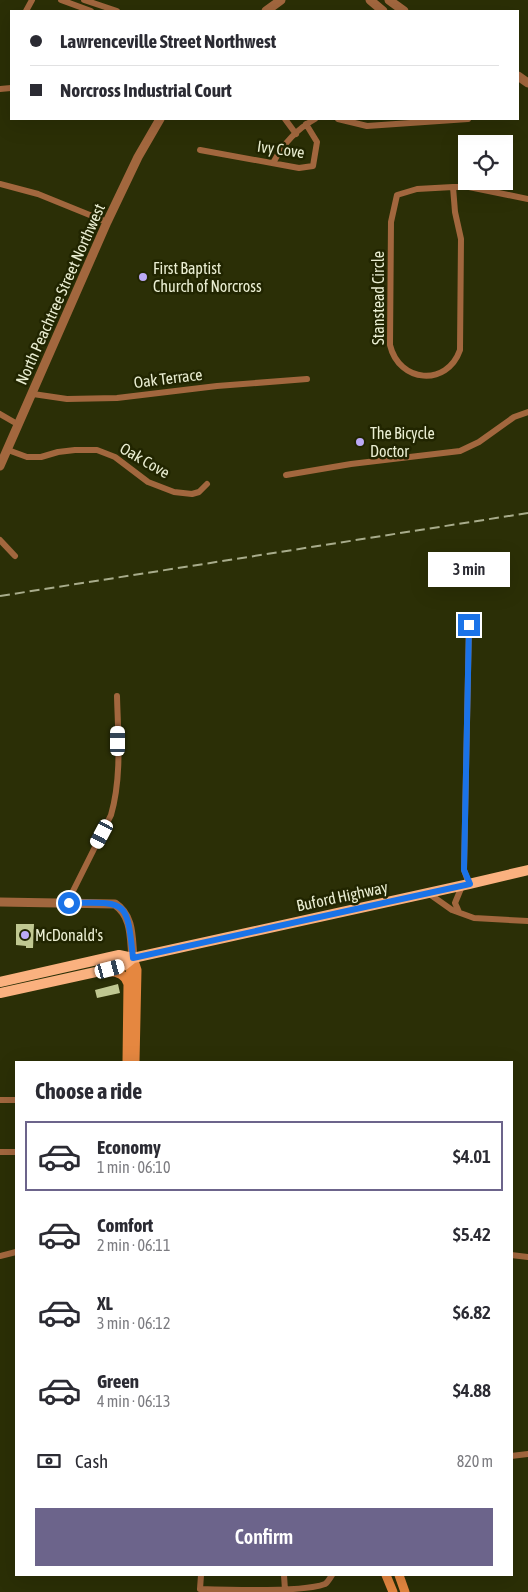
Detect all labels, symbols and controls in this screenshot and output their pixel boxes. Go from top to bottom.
text: Lawrenceville Street Northwest [60,30,276,52]
text: Norcross Industrial Court [60,79,232,101]
map controls [458,135,513,190]
button: locate [458,135,513,190]
street label: Ivy Cove [256,137,306,162]
street label: North Peachtree Street Northwest [12,200,108,387]
street label: Stanstead Circle [369,251,387,345]
place label: First Baptist Church of Norcross [153,259,262,295]
marker: First Baptist Church of Norcross [137,271,149,283]
street label: Oak Terrace [133,365,203,391]
place label: The Bicycle Doctor [370,424,435,460]
marker: The Bicycle Doctor [354,436,366,448]
street label: Oak Cove [117,439,173,481]
callout: 3 min [428,552,510,588]
text: 3 min [453,560,485,578]
route end [458,614,480,636]
car [110,726,125,756]
car [88,817,115,851]
street label: Buford Highway [295,877,390,915]
route start [58,892,80,914]
place label: McDonald's [35,926,104,944]
marker: McDonald's [19,929,31,941]
car [93,958,126,980]
text: Choose a ride [35,1078,142,1104]
icon: car [37,1134,82,1179]
text: Economy [97,1136,161,1158]
text: $4.01 [453,1145,491,1167]
text: 1 min · 06:10 [97,1158,170,1176]
icon: car [37,1212,82,1257]
text: Comfort [97,1214,153,1236]
text: $5.42 [453,1223,491,1245]
text: 2 min · 06:11 [97,1236,170,1254]
icon: car [37,1290,82,1335]
text: XL [97,1292,113,1314]
text: $6.82 [453,1301,491,1323]
text: 3 min · 06:12 [97,1314,170,1332]
icon: car [37,1368,82,1413]
text: Green [97,1370,139,1392]
text: $4.88 [453,1379,491,1401]
text: 4 min · 06:13 [97,1392,170,1410]
icon: cash [35,1447,63,1475]
text: Cash [75,1450,108,1472]
text: 820 m [457,1452,493,1470]
button: Confirm [35,1508,493,1566]

